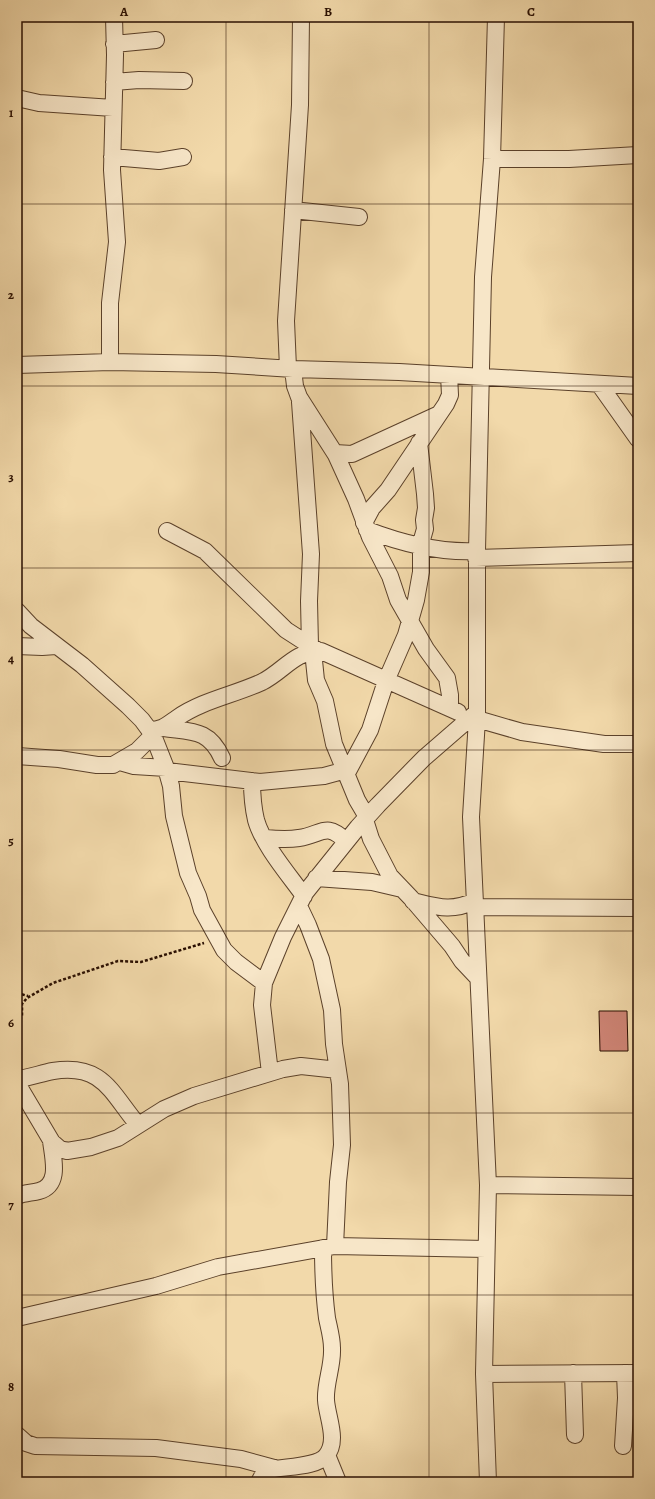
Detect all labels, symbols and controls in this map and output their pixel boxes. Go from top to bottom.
text: A [119,3,129,20]
text: B [324,3,332,20]
text: C [527,3,535,20]
text: 1 [9,104,14,121]
text: 2 [8,286,15,303]
text: 3 [8,468,14,485]
text: 4 [8,650,14,667]
text: 5 [8,832,14,849]
text: 6 [8,1014,14,1031]
text: 7 [8,1196,14,1213]
text: 8 [8,1378,14,1395]

